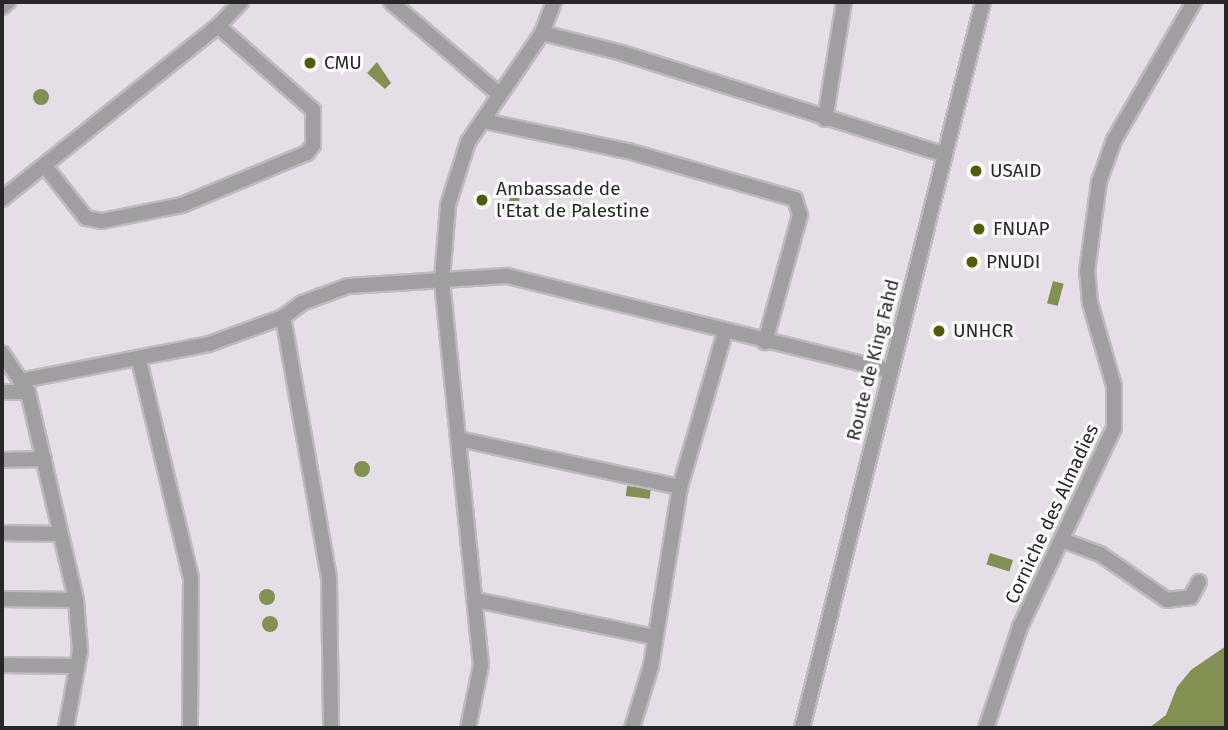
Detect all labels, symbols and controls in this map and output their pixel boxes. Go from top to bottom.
place label: CMU [324,52,362,74]
marker: CMU [302,55,318,71]
place label: USAID [990,160,1041,182]
marker: USAID [968,163,984,179]
place label: Ambassade de l'Etat de Palestine [496,178,650,222]
marker: Ambassade de l'Etat de Palestine [474,192,490,208]
place label: FNUAP [993,218,1050,240]
marker: FNUAP [971,221,987,237]
place label: PNUDI [986,251,1040,273]
marker: PNUDI [964,254,980,270]
street label: Route de King Fahd [842,277,904,443]
place label: UNHCR [953,320,1014,342]
marker: UNHCR [931,323,947,339]
street label: Corniche des Almadies [1000,421,1104,607]

